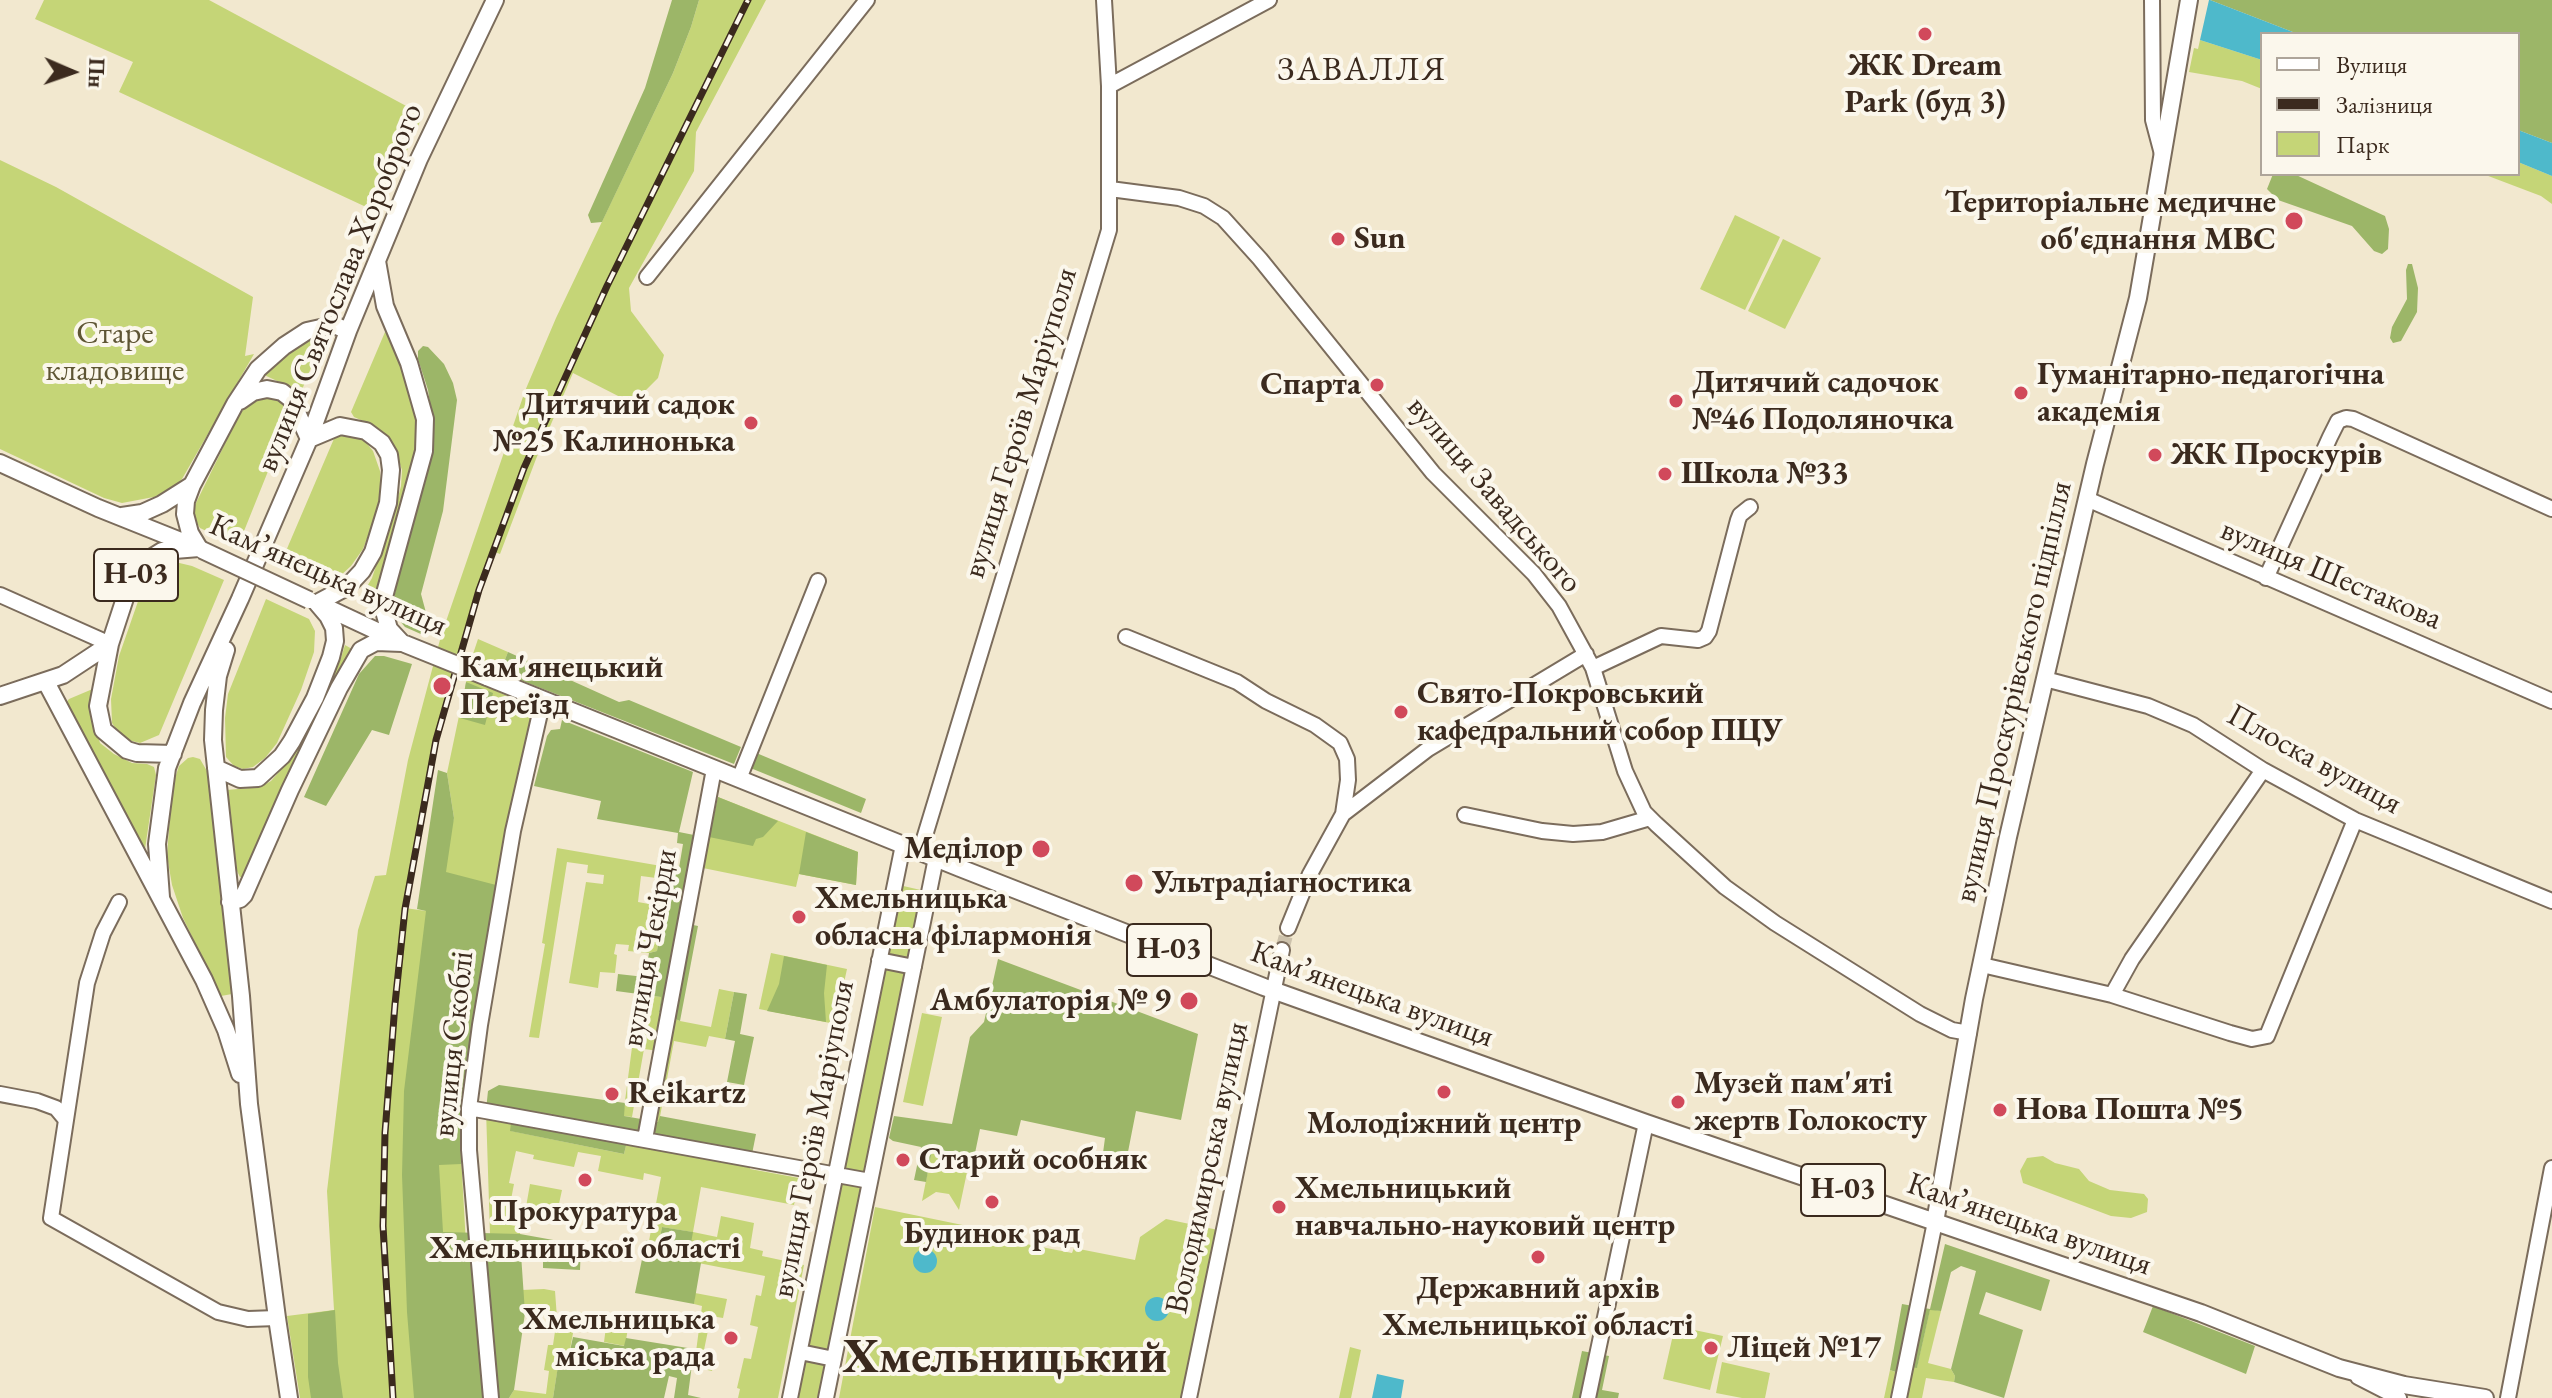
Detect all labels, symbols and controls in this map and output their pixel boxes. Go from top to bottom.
marker: ЖК Dream Park (буд 3) [1916,25,1934,43]
north arrow [32,32,112,112]
legend [2260,32,2520,176]
place label: ЖК Dream Park (буд 3) [1844,47,2006,122]
text: Вулиця [2336,49,2407,80]
district label: ЗАВАЛЛЯ [1277,51,1447,91]
text: Пн [81,57,112,88]
text: Залізниця [2336,89,2433,120]
street label: вулиця Святослава Хороброго [248,98,432,478]
text: Парк [2336,129,2389,160]
place label: Територіальне медичне об'єднання МВС [1944,184,2276,259]
marker: Територіальне медичне об'єднання МВС [2283,210,2305,232]
place label: Sun [1354,220,1406,258]
marker: Sun [1329,230,1347,248]
street label: вулиця Героїв Маріуполя [956,263,1086,583]
park label: Старе кладовище [46,315,184,390]
place label: Гуманітарно-педагогічна академія [2037,356,2384,431]
place label: Дитячий садочок №46 Подоляночка [1692,364,1953,439]
place label: Спарта [1260,366,1361,404]
marker: Спарта [1368,376,1386,394]
marker: Гуманітарно-педагогічна академія [2012,384,2030,402]
place label: Дитячий садок №25 Калинонька [493,386,735,461]
street label: вулиця Завадського [1398,389,1590,601]
marker: Дитячий садочок №46 Подоляночка [1667,392,1685,410]
marker: Дитячий садок №25 Калинонька [742,414,760,432]
place label: ЖК Проскурів [2171,436,2382,474]
marker: ЖК Проскурів [2146,446,2164,464]
place label: Школа №33 [1681,455,1849,493]
marker: Школа №33 [1656,465,1674,483]
street label: вулиця Проскурівського підпілля [1947,478,2081,906]
street label: Камʼянецька вулиця [203,506,453,646]
street label: вулиця Шестакова [2215,511,2447,639]
road number: Н-03 [94,549,178,601]
place label: Кам'янецький Переїзд [460,649,663,724]
marker: Кам'янецький Переїзд [431,675,453,697]
place label: Свято-Покровський кафедральний собор ПЦУ [1417,675,1783,750]
street label: Плоска вулиця [2220,696,2408,824]
marker: Свято-Покровський кафедральний собор ПЦУ [1392,703,1410,721]
place label: Меділор [904,830,1023,868]
marker: Меділор [1030,838,1052,860]
street label: вулиця Чекірди [614,846,686,1050]
place label: Ультрадіагностика [1152,864,1411,902]
marker: Ультрадіагностика [1123,872,1145,894]
place label: Хмельницька обласна філармонія [815,880,1092,955]
marker: Хмельницька обласна філармонія [790,908,808,926]
road number: Н-03 [1127,924,1211,976]
street label: Камʼянецька вулиця [1245,933,1499,1057]
street label: вулиця Скоблі [425,949,483,1139]
street label: вулиця Героїв Маріуполя [764,977,864,1301]
place label: Амбулаторія № 9 [930,982,1171,1020]
marker: Амбулаторія № 9 [1178,990,1200,1012]
street label: Володимирська вулиця [1158,1018,1258,1318]
place label: Музей пам'яті жертв Голокосту [1694,1065,1927,1140]
place label: Reikartz [628,1075,746,1113]
marker: Молодіжний центр [1435,1083,1453,1101]
marker: Reikartz [603,1085,621,1103]
place label: Нова Пошта №5 [2016,1091,2244,1129]
marker: Музей пам'яті жертв Голокосту [1669,1093,1687,1111]
marker: Нова Пошта №5 [1991,1101,2009,1119]
place label: Молодіжний центр [1306,1105,1582,1143]
place label: Старий особняк [919,1141,1147,1179]
marker: Старий особняк [894,1151,912,1169]
road number: Н-03 [1801,1164,1885,1216]
street label: Камʼянецька вулиця [1902,1165,2156,1285]
place label: Хмельницький навчально-науковий центр [1295,1170,1675,1245]
marker: Прокуратура Хмельницької області [576,1171,594,1189]
place label: Прокуратура Хмельницької області [429,1193,741,1268]
marker: Будинок рад [983,1193,1001,1211]
marker: Хмельницький навчально-науковий центр [1270,1198,1288,1216]
place label: Будинок рад [903,1215,1081,1253]
marker: Державний архів Хмельницької області [1529,1248,1547,1266]
place label: Державний архів Хмельницької області [1382,1270,1694,1345]
place label: Хмельницька міська рада [523,1301,715,1376]
marker: Хмельницька міська рада [722,1329,740,1347]
place label: Ліцей №17 [1727,1329,1881,1367]
district label: Хмельницький [843,1330,1167,1388]
marker: Ліцей №17 [1702,1339,1720,1357]

